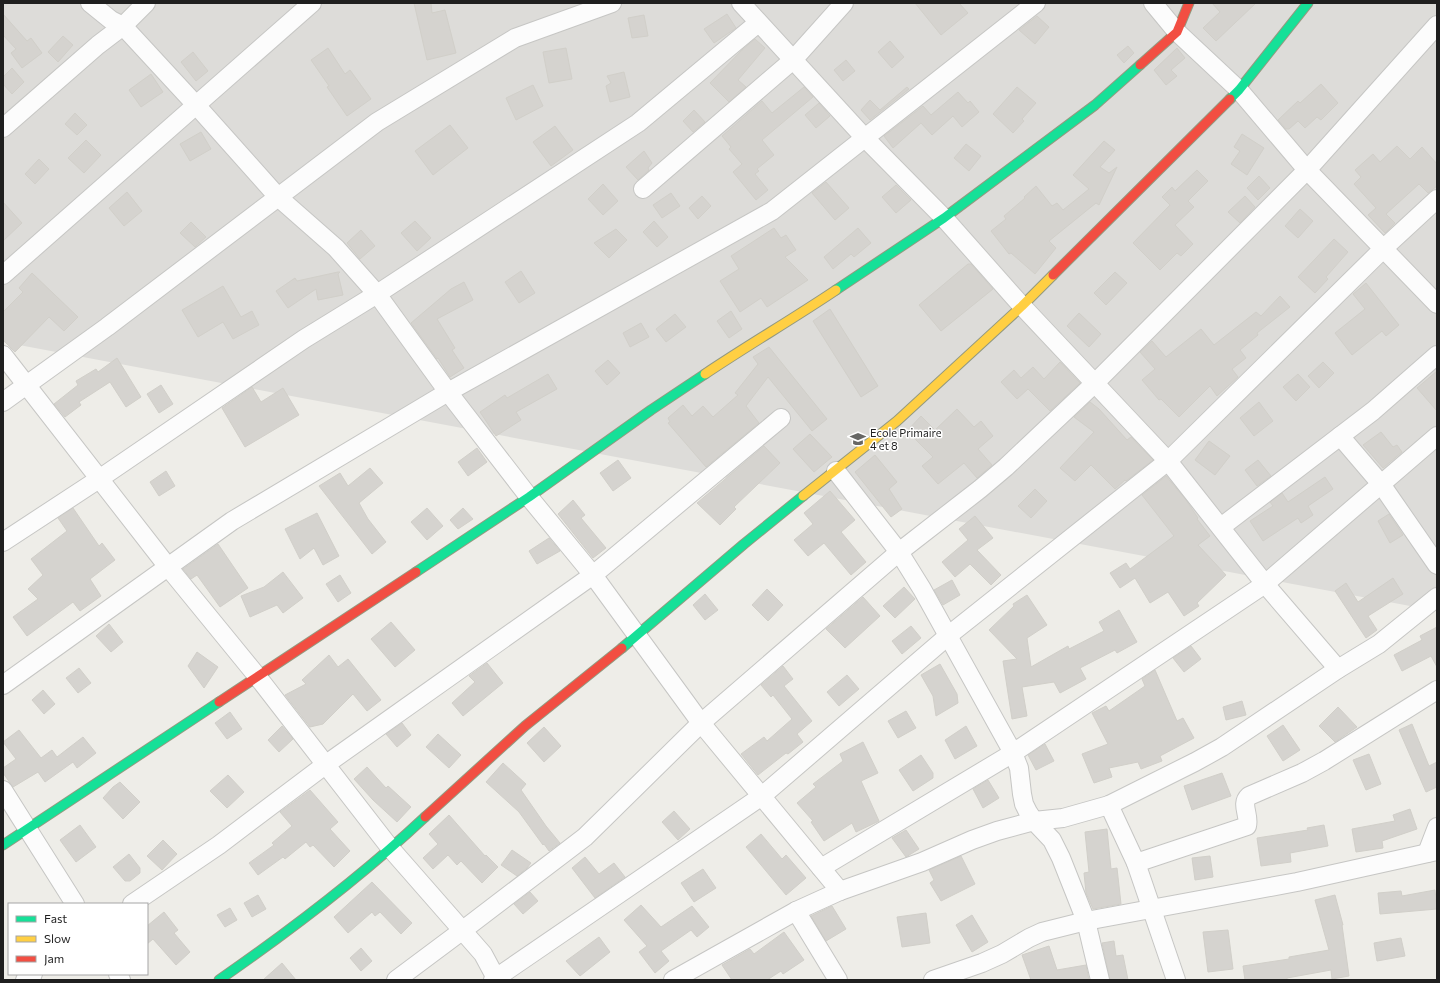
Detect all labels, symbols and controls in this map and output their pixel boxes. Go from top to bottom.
place label: Ecole Primaire 4 et 8 [870,426,942,452]
school or university icon: Ecole Primaire 4 et 8 [849,430,867,448]
legend [8,903,148,975]
text: Fast [44,911,67,925]
text: Slow [44,931,71,945]
text: Jam [44,951,64,966]

